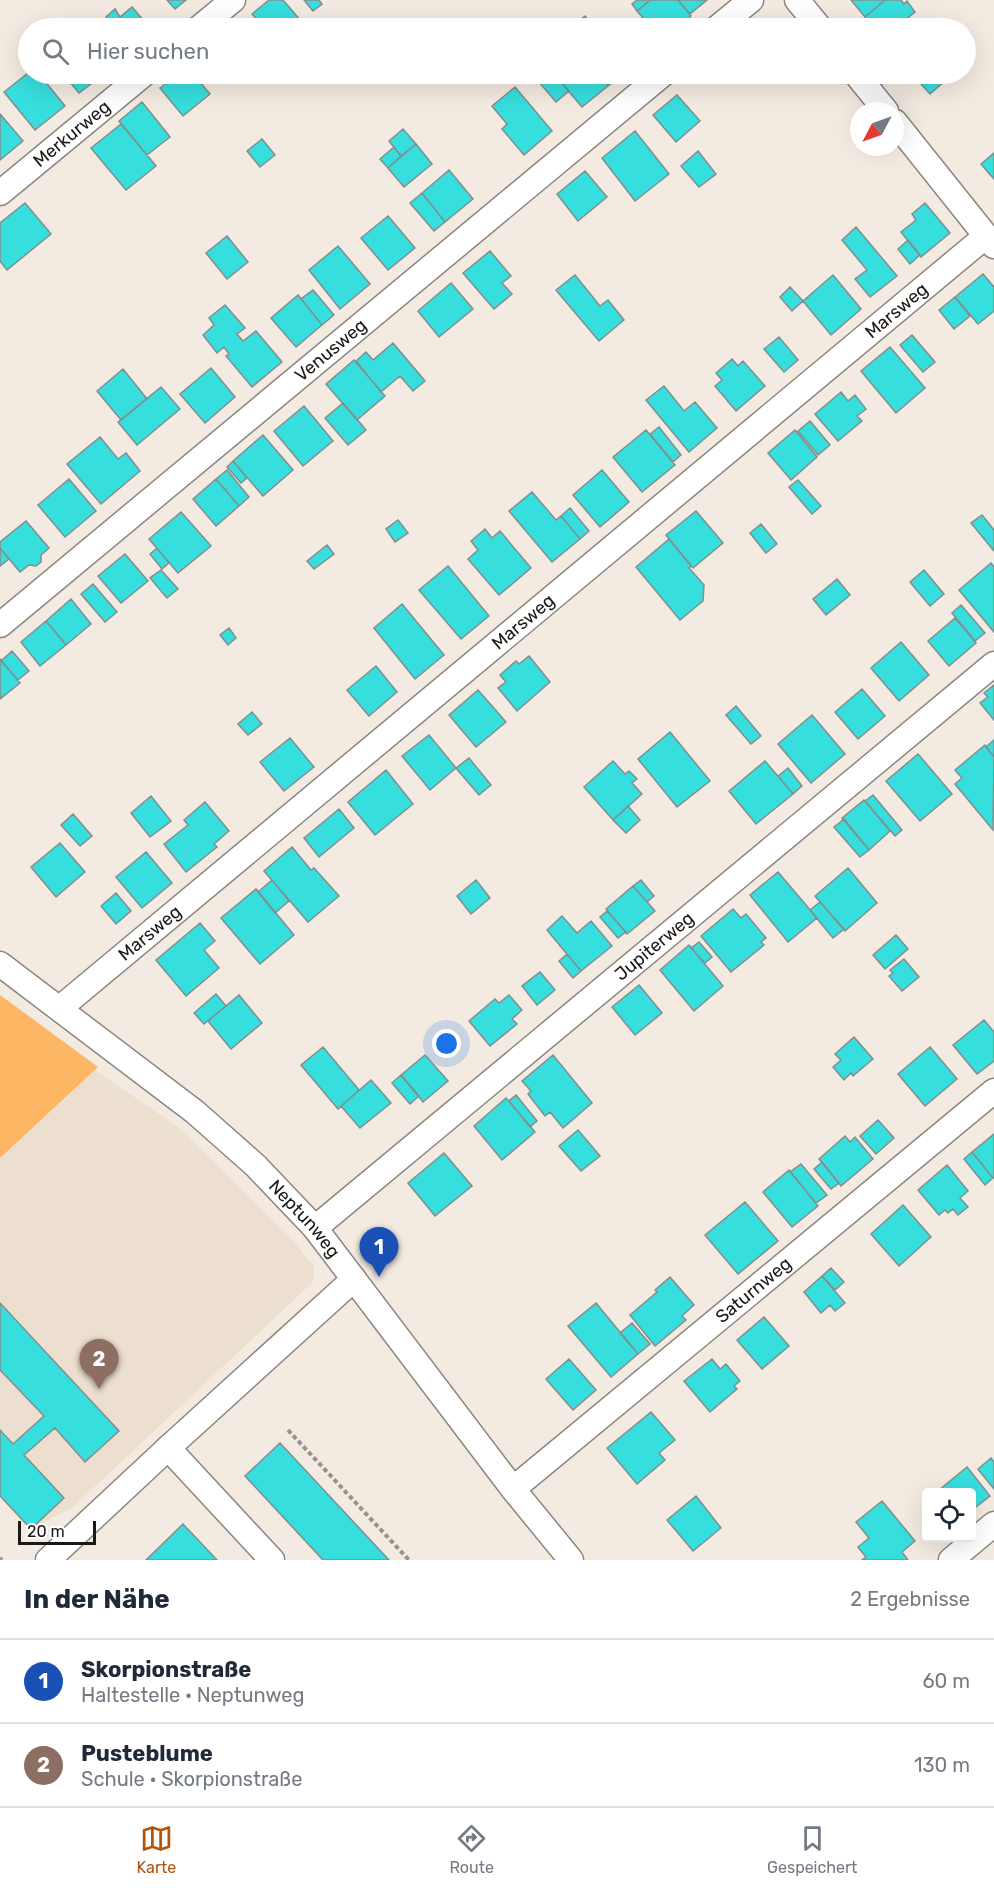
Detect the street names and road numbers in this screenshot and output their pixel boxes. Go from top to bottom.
street label: Merkurweg [29,96,115,172]
street label: Marsweg [861,278,932,343]
street label: Venusweg [290,314,371,386]
street label: Marsweg [487,589,559,654]
street label: Marsweg [114,901,186,966]
street label: Jupiterweg [610,907,698,985]
street label: Neptunweg [264,1175,345,1262]
street label: Saturnweg [711,1252,796,1328]

